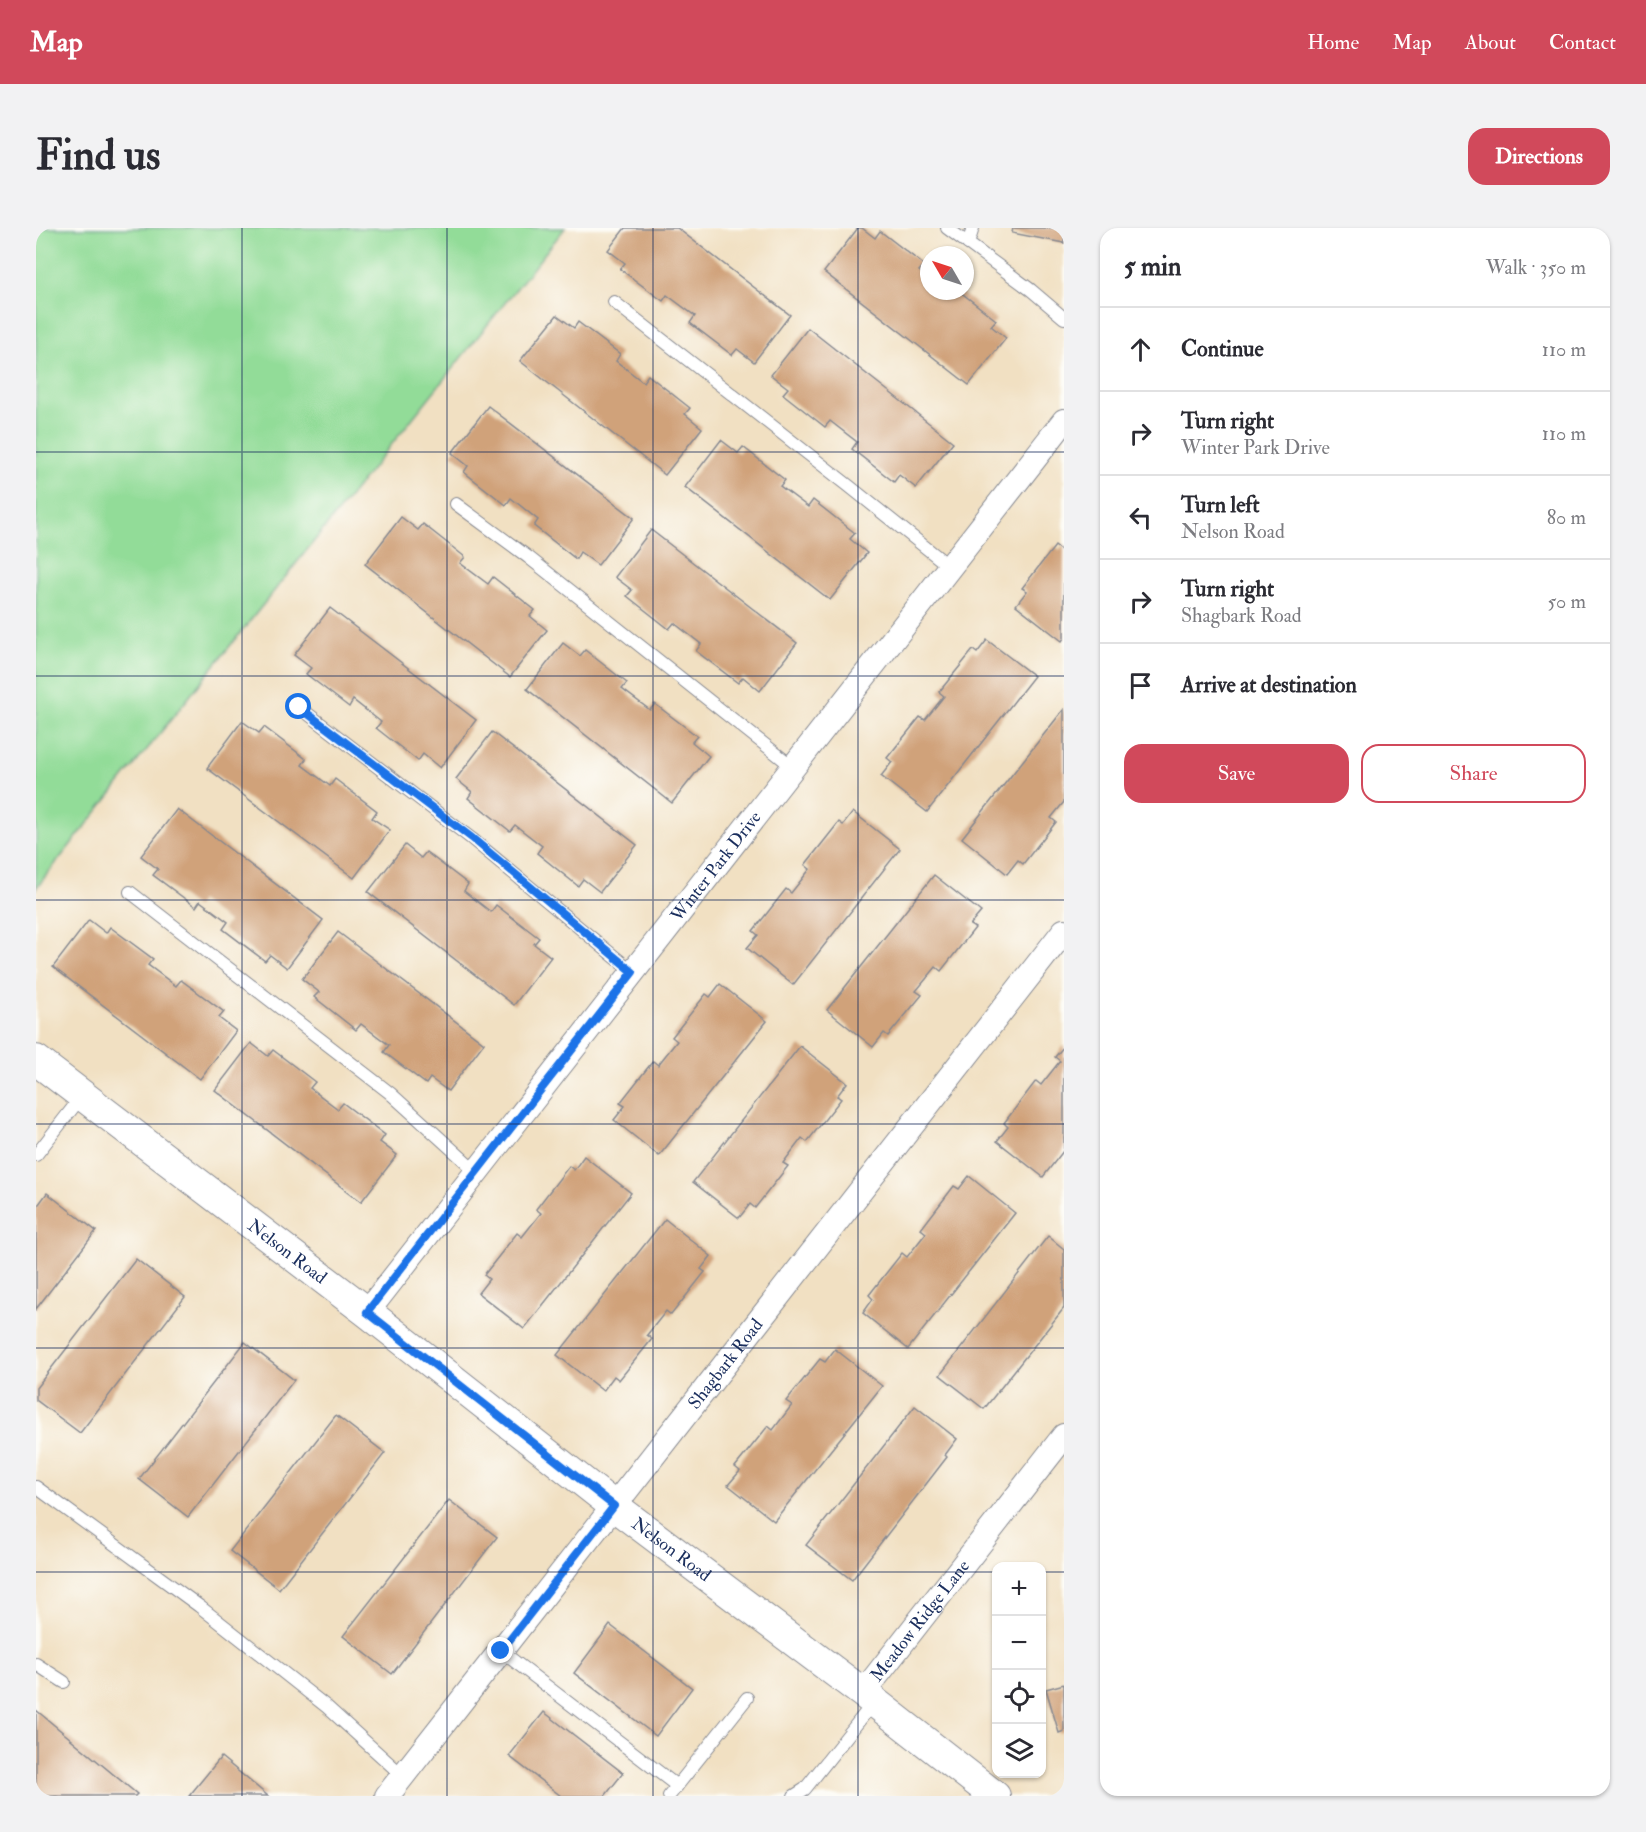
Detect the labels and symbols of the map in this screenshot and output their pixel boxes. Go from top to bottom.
north arrow [920,246,974,300]
route start [285,693,311,719]
street label: Winter Park Drive [665,806,767,927]
street label: Nelson Road [243,1214,331,1289]
street label: Shagbark Road [683,1314,768,1414]
street label: Nelson Road [627,1512,716,1587]
street label: Meadow Ridge Lane [865,1555,975,1686]
route end [487,1637,513,1663]

